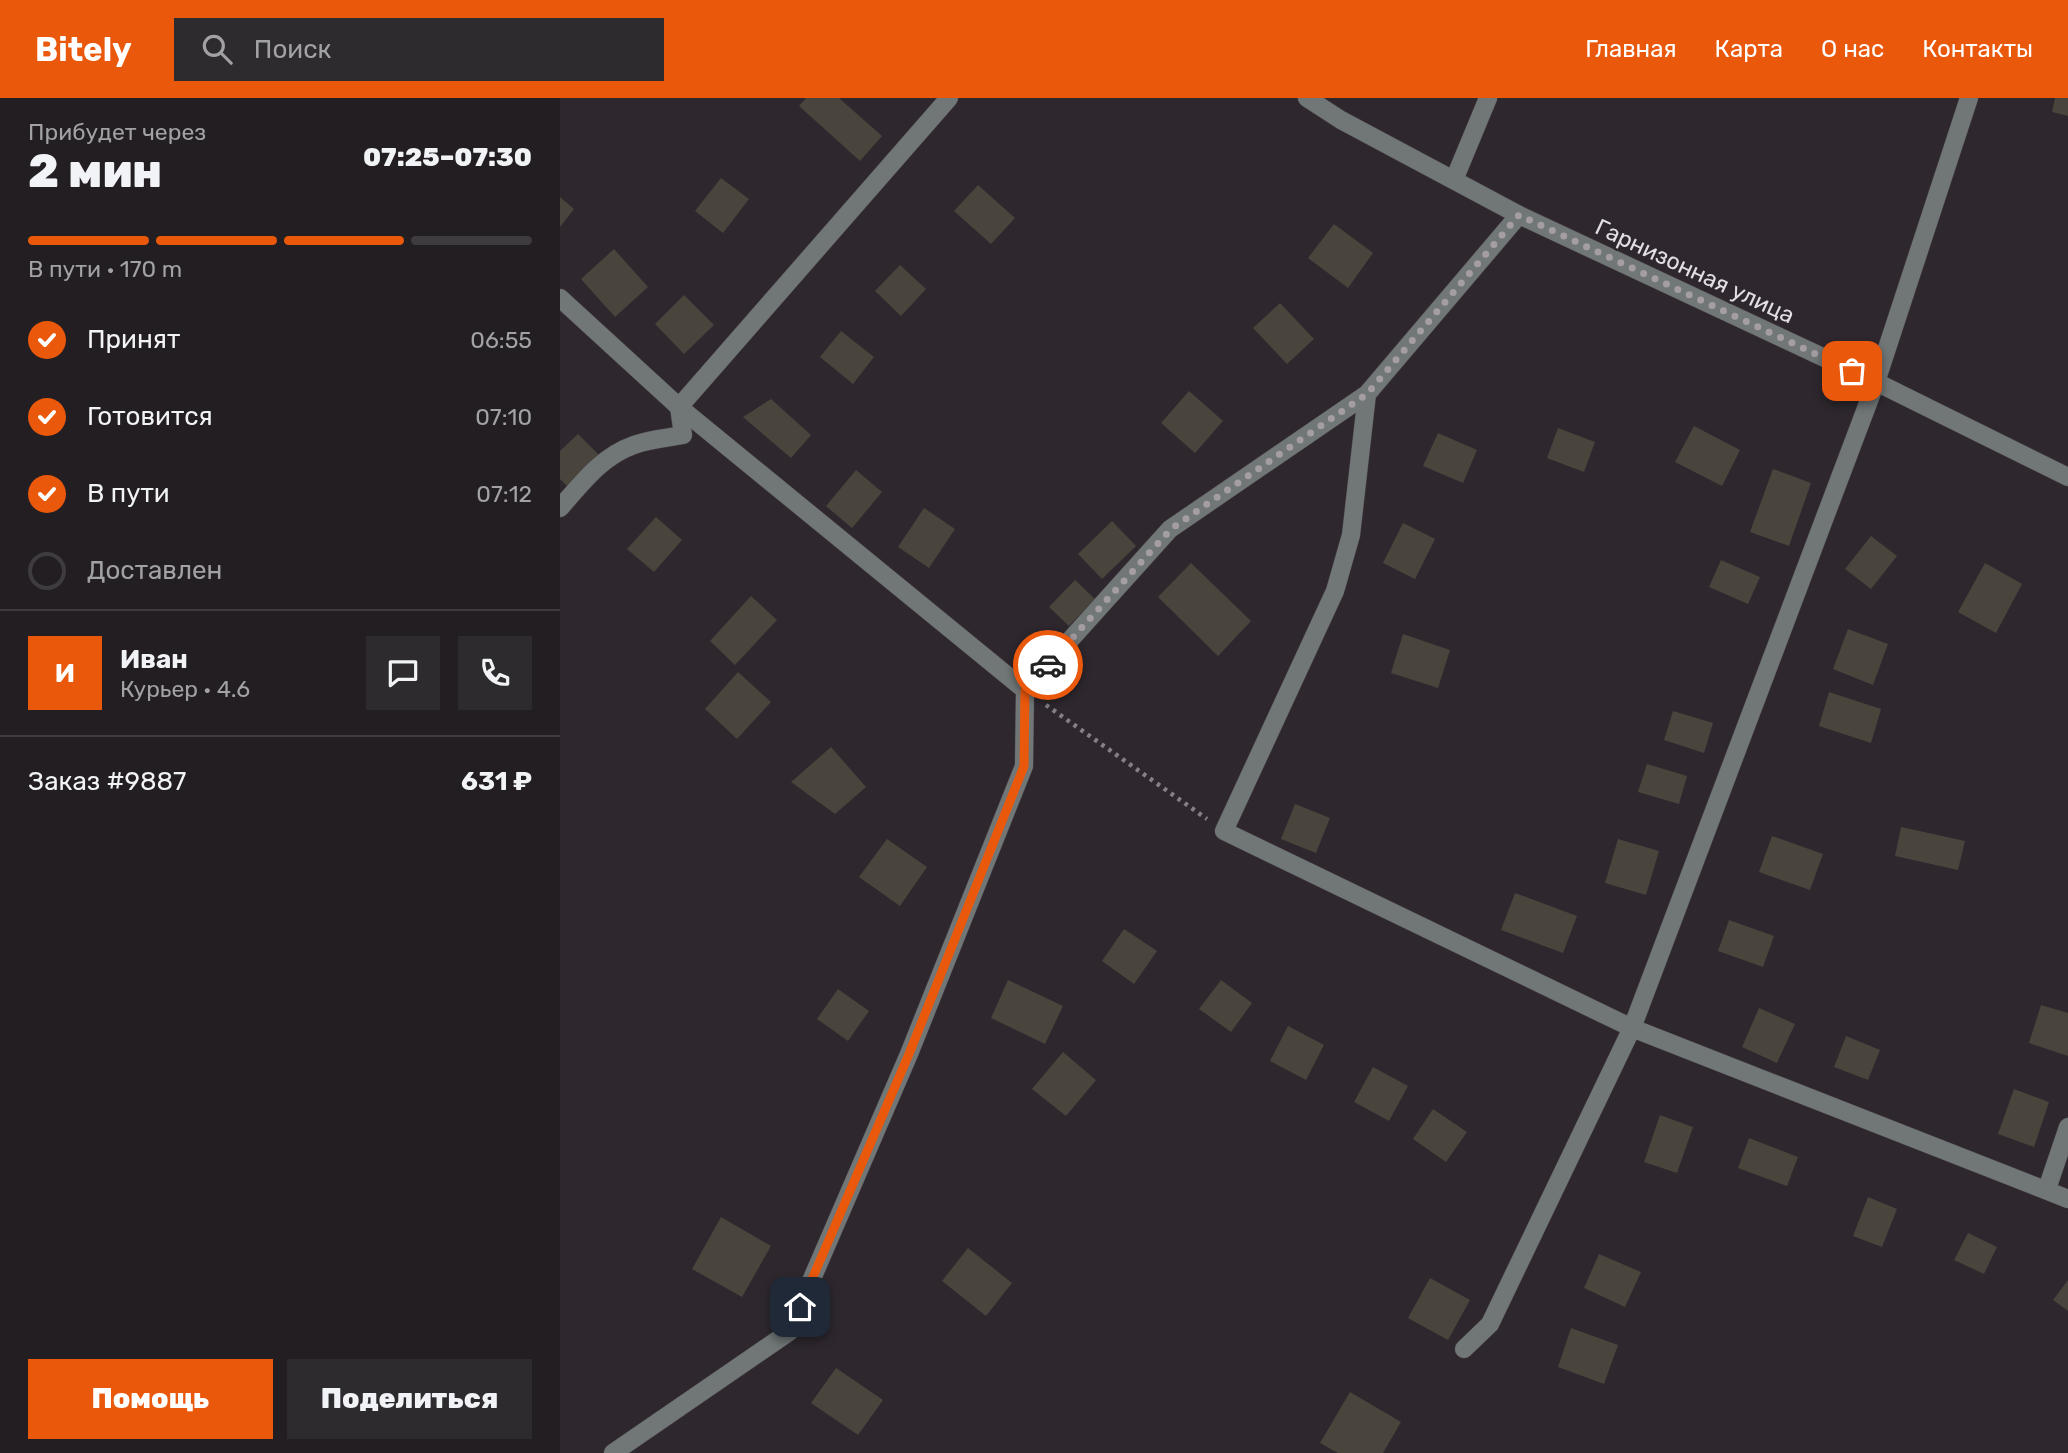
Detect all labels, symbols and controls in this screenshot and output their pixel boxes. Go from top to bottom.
search box [174,18,664,81]
text: Bitely [35,30,132,69]
icon: search [198,30,236,68]
text: Поиск [254,34,331,65]
text: Главная [1585,35,1677,63]
text: Карта [1715,35,1783,63]
text: О нас [1821,35,1884,63]
text: Контакты [1922,35,2033,63]
text: Прибудет через [28,118,206,146]
text: 07:25–07:30 [363,142,532,173]
text: 2 мин [28,144,162,199]
street label: Гарнизонная улица [1591,213,1799,329]
text: В пути · 170 m [28,255,182,283]
icon: check [28,321,66,359]
text: Принят [87,324,180,355]
text: 06:55 [470,326,532,354]
pin [1822,341,1882,401]
icon: bag [1833,352,1871,390]
icon: check [28,398,66,436]
text: Готовится [87,401,213,432]
text: 07:10 [475,403,532,431]
icon: check [28,475,66,513]
text: В пути [87,478,170,509]
text: 07:12 [476,480,532,508]
text: Доставлен [87,555,222,586]
courier [1013,630,1083,700]
button: chat [366,636,440,710]
button: phone [458,636,532,710]
text: Иван [120,644,188,675]
icon: car [1029,646,1067,684]
text: И [55,658,75,689]
text: Курьер · 4.6 [120,675,250,703]
text: Заказ #9887 [28,766,186,797]
text: 631 ₽ [461,766,532,797]
pin [770,1277,830,1337]
icon: home [781,1288,819,1326]
button: Помощь [28,1359,273,1439]
button: Поделиться [287,1359,532,1439]

